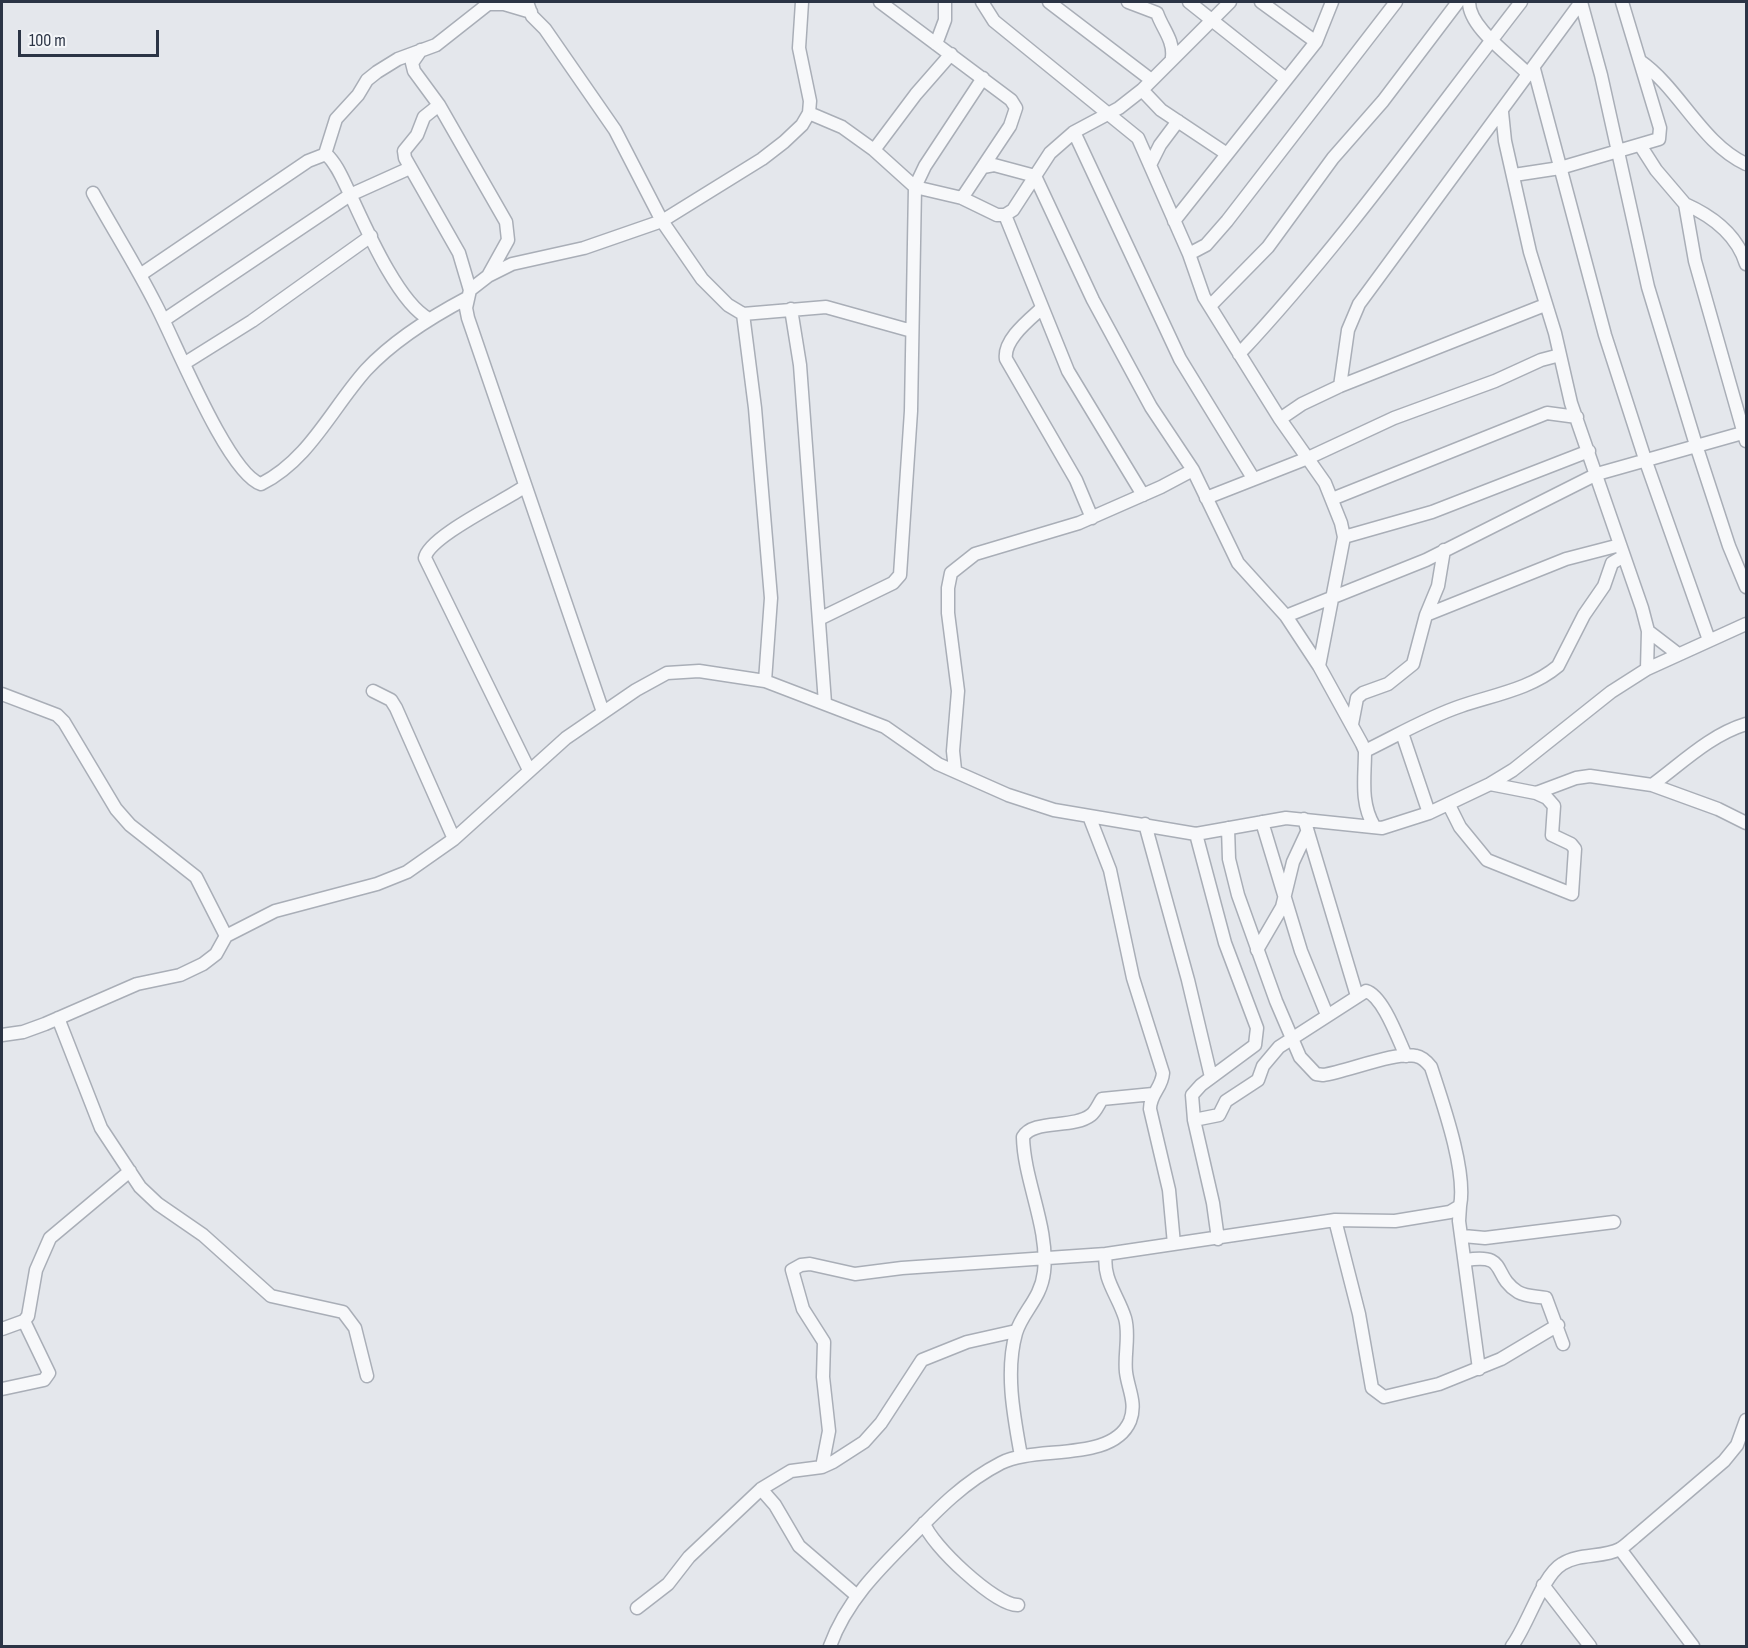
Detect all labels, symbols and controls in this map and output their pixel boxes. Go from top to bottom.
scale bar [21,18,162,56]
text: 100 m [29,30,66,51]

